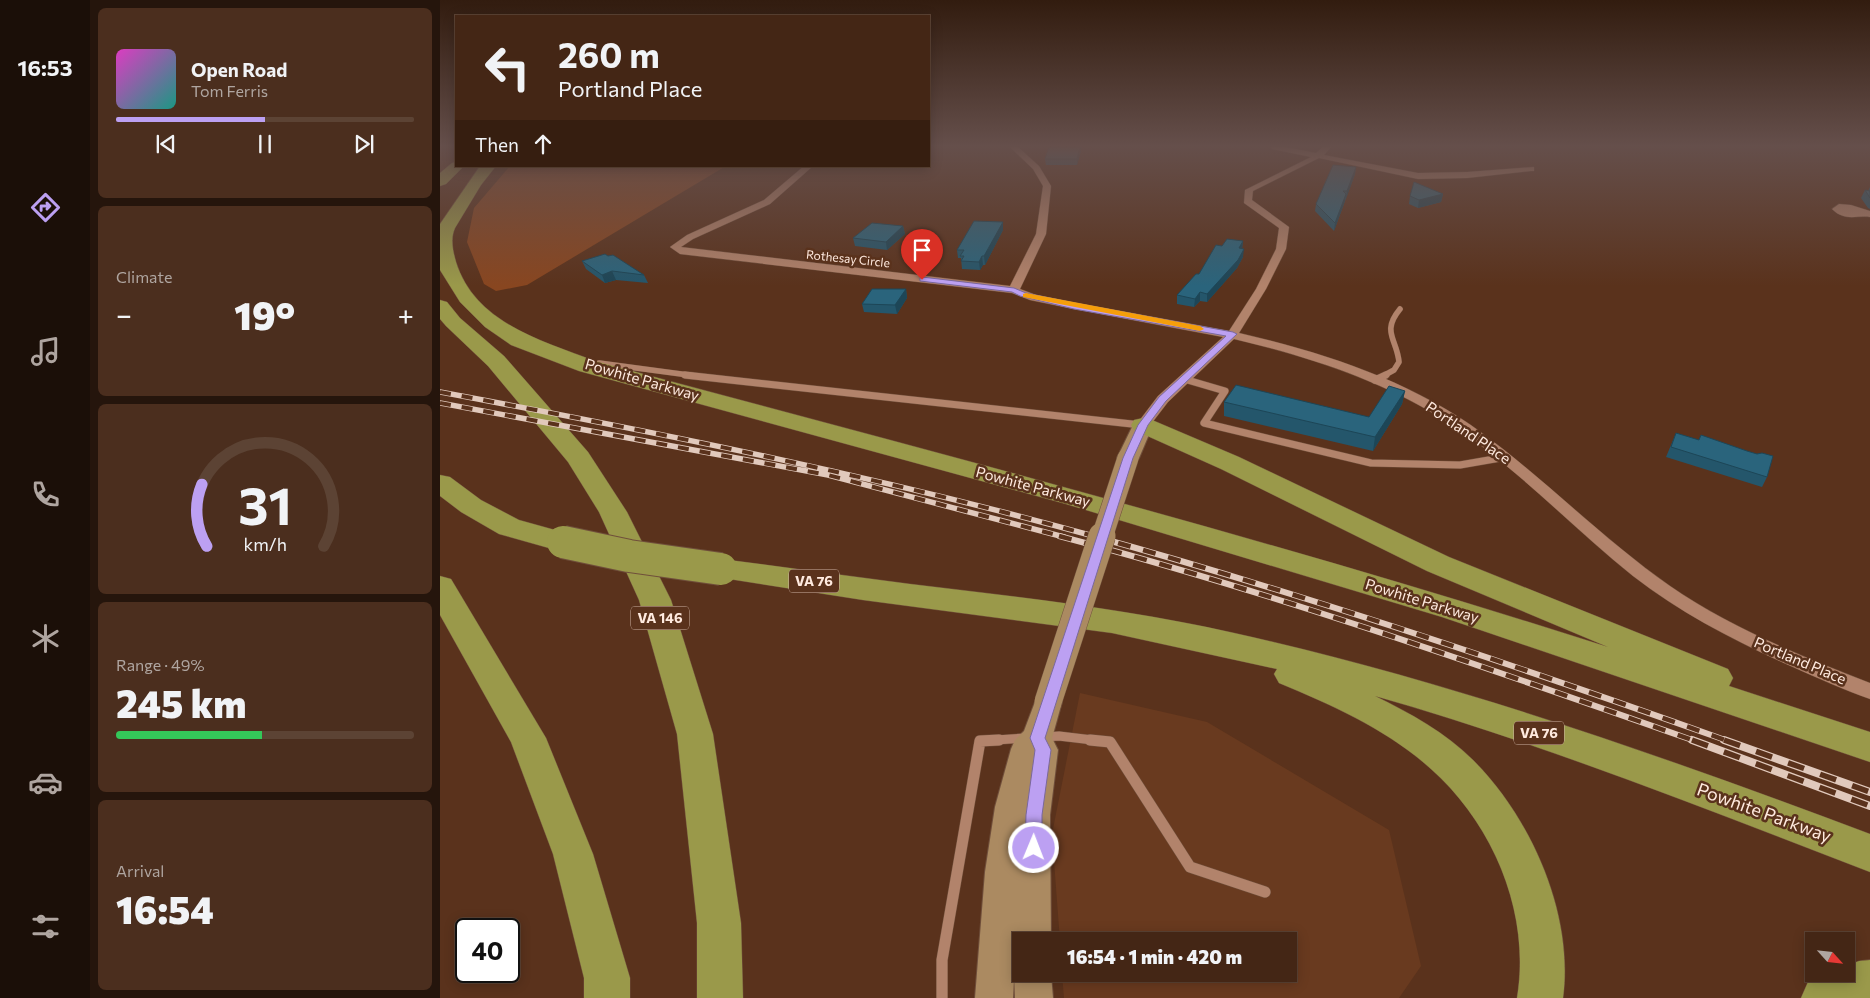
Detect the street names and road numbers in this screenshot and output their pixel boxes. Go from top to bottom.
street label: Rothesay Circle [806,247,891,269]
street label: Powhite Parkway [583,354,702,404]
street label: Portland Place [1423,397,1514,467]
street label: Powhite Parkway [974,462,1093,510]
road number: VA 76 [789,570,839,592]
street label: Powhite Parkway [1363,574,1481,626]
road number: VA 146 [631,606,689,630]
street label: Portland Place [1752,633,1849,688]
road number: VA 76 [1514,721,1564,744]
street label: Powhite Parkway [1694,778,1835,847]

